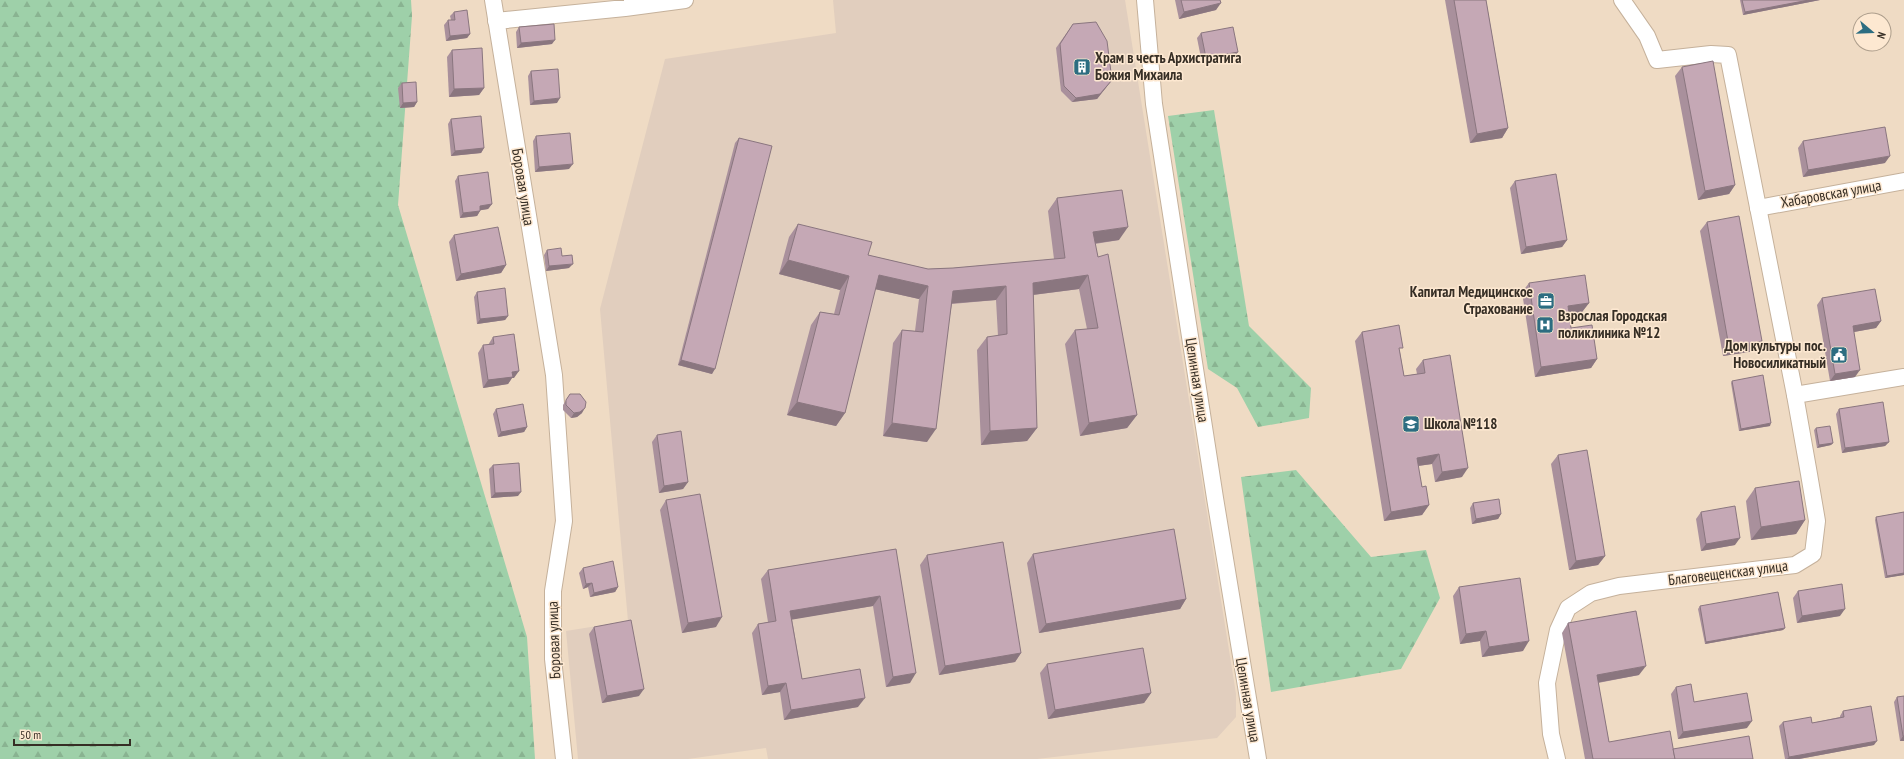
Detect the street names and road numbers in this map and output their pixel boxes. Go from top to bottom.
street label: Боровая улица [508,147,539,227]
street label: Хабаровская улица [1779,175,1883,212]
street label: Целинная улица [1181,336,1214,424]
street label: Благовещенская улица [1667,556,1789,589]
street label: Боровая улица [543,601,564,679]
street label: Целинная улица [1232,656,1265,744]

